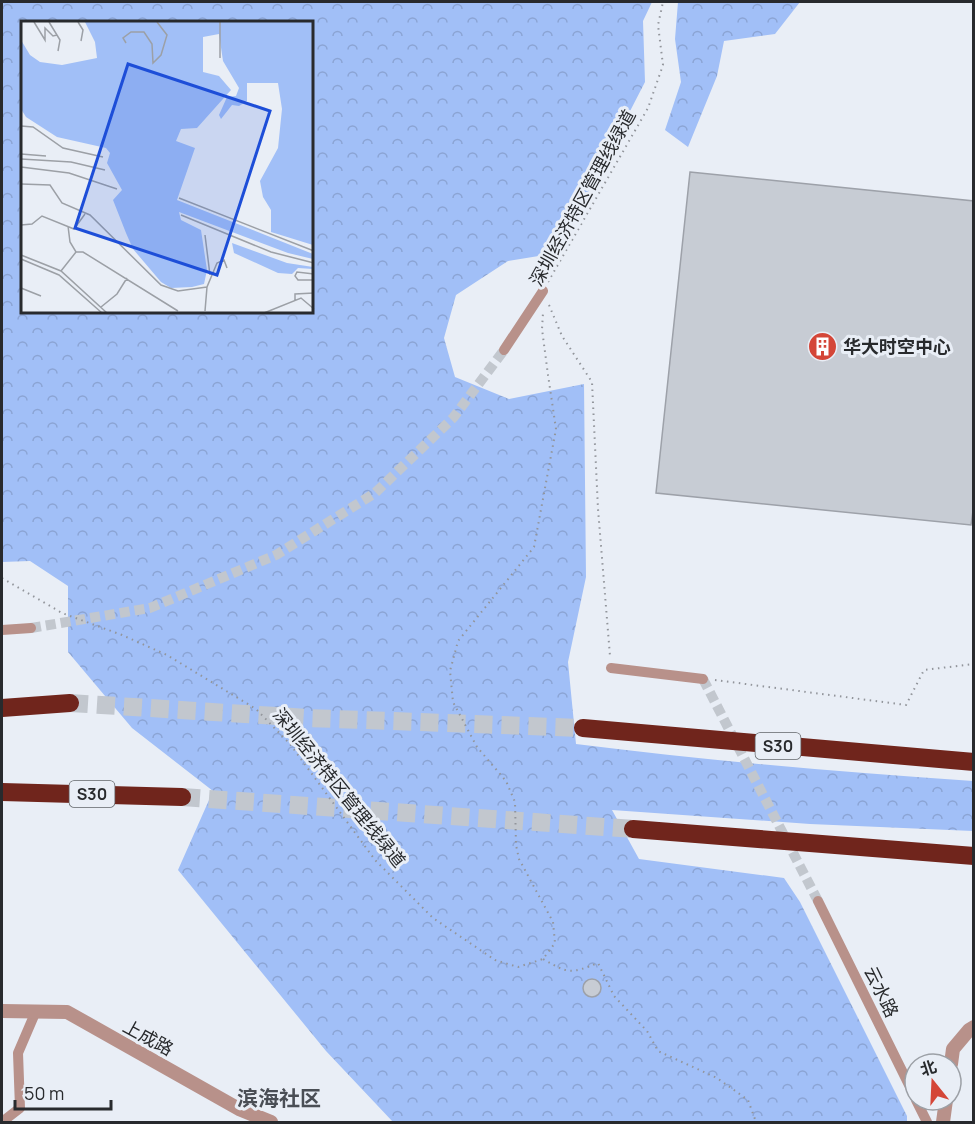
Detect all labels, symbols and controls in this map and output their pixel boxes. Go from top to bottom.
inset map [21,21,314,314]
street label: 深圳经济特区管理线绿道 [524,105,641,290]
building icon: 华大时空中心 [806,331,838,363]
place label: 华大时空中心 [843,334,951,358]
street label: 深圳经济特区管理线绿道 [268,703,411,872]
road number: S30 [756,733,800,759]
road number: S30 [70,781,115,807]
street label: 云水路 [859,962,905,1021]
street label: 上成路 [119,1014,178,1061]
north arrow [903,1052,963,1112]
text: 北 [917,1055,939,1081]
scale bar [15,1073,111,1111]
text: 50 m [24,1081,64,1105]
district label: 滨海社区 [237,1084,321,1112]

